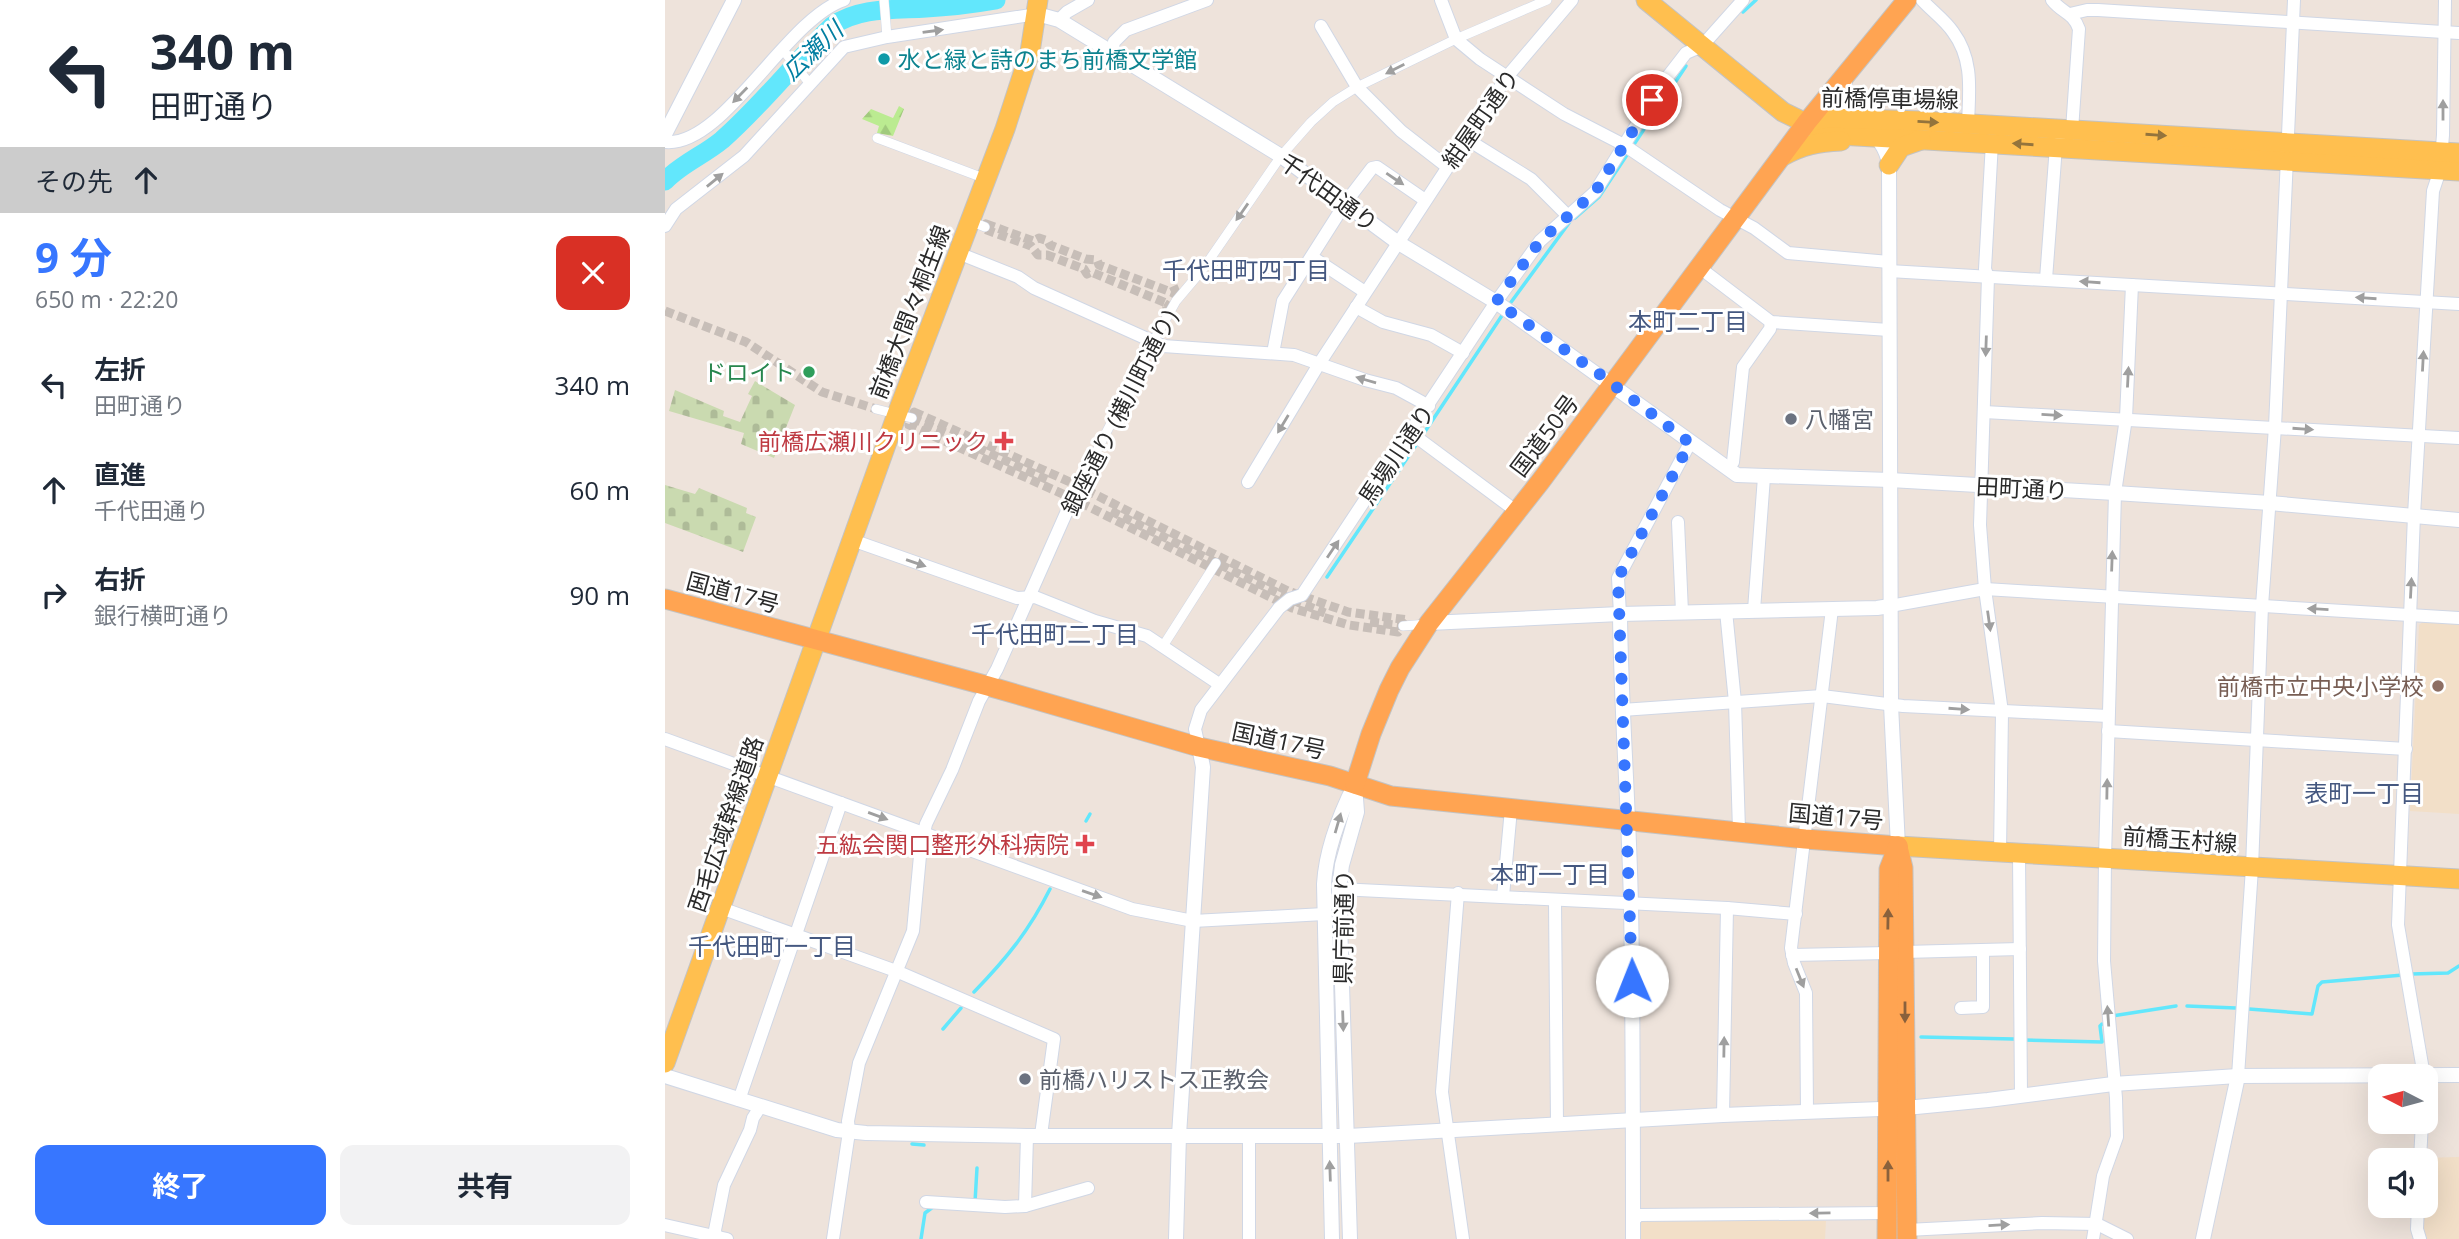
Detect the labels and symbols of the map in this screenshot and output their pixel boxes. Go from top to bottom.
water label: 広瀬川 [774,11,852,87]
one-way arrow [922,25,944,36]
place label: 水と緑と詩のまち前橋文学館 [898,43,1197,75]
marker: 水と緑と詩のまち前橋文学館 [876,51,892,67]
street label: 紺屋町通り [1434,62,1526,174]
one-way arrow [1385,63,1405,74]
pin [1622,70,1682,130]
street label: 前橋停車場線 [1821,81,1959,115]
one-way arrow [732,86,749,103]
one-way arrow [2437,99,2449,121]
one-way arrow [1918,116,1940,127]
one-way arrow [2145,130,2167,141]
one-way arrow [2012,138,2034,149]
street label: 千代田通り [1273,145,1385,239]
one-way arrow [1386,172,1404,186]
one-way arrow [706,173,723,188]
one-way arrow [1236,202,1249,222]
street label: 前橋大間々桐生線 [861,220,957,404]
district label: 千代田町四丁目 [1162,253,1330,286]
one-way arrow [2079,276,2101,287]
one-way arrow [2355,292,2377,303]
street label: 銀座通り (横川町通り) [1053,304,1185,520]
district label: 本町二丁目 [1628,304,1748,337]
one-way arrow [1980,335,1991,357]
one-way arrow [2418,349,2429,371]
place label: ドロイト [703,356,795,388]
marker: ドロイト [801,364,817,380]
one-way arrow [2122,366,2133,388]
one-way arrow [1356,374,1377,384]
street label: 国道50号 [1503,387,1585,483]
street label: 馬場川通り [1351,397,1441,511]
place label: 八幡宮 [1805,403,1874,435]
one-way arrow [2041,409,2063,420]
marker: 八幡宮 [1783,411,1799,427]
one-way arrow [1277,415,1289,434]
one-way arrow [2293,424,2315,435]
place label: 前橋広瀬川クリニック [758,425,988,457]
marker: 前橋広瀬川クリニック [994,431,1014,451]
street label: 田町通り [1975,470,2069,506]
one-way arrow [1326,540,1340,558]
one-way arrow [2107,550,2118,572]
one-way arrow [906,558,927,569]
street label: 国道17号 [683,564,783,620]
one-way arrow [2405,577,2416,599]
one-way arrow [2306,604,2328,615]
one-way arrow [1984,611,1995,633]
district label: 千代田町二丁目 [971,617,1139,650]
place label: 前橋市立中央小学校 [2217,670,2424,702]
marker: 前橋市立中央小学校 [2430,678,2446,694]
one-way arrow [1948,704,1970,715]
street label: 国道17号 [1229,714,1329,766]
street label: 西毛広域幹線道路 [680,732,770,916]
district label: 表町一丁目 [2304,776,2424,809]
one-way arrow [2101,778,2112,800]
street label: 国道17号 [1787,796,1885,836]
one-way arrow [867,811,888,822]
one-way arrow [1334,812,1344,833]
street label: 前橋玉村線 [2122,819,2238,859]
place label: 五紘会関口整形外科病院 [816,828,1069,860]
marker: 五紘会関口整形外科病院 [1075,834,1095,854]
district label: 本町一丁目 [1490,857,1610,890]
street label: 県庁前通り [1326,869,1360,985]
one-way arrow [1081,889,1102,900]
one-way arrow [1882,908,1894,930]
district label: 千代田町一丁目 [688,929,856,962]
position arrow [1595,944,1669,1018]
one-way arrow [1795,968,1806,989]
one-way arrow [1899,1001,1911,1023]
one-way arrow [2102,1005,2113,1027]
one-way arrow [1338,1010,1349,1032]
one-way arrow [1719,1035,1730,1057]
place label: 前橋ハリストス正教会 [1039,1063,1269,1095]
north arrow [2368,1064,2438,1134]
marker: 前橋ハリストス正教会 [1017,1071,1033,1087]
one-way arrow [1324,1160,1335,1182]
one-way arrow [1882,1160,1894,1182]
one-way arrow [1808,1207,1830,1219]
one-way arrow [1989,1220,2011,1231]

